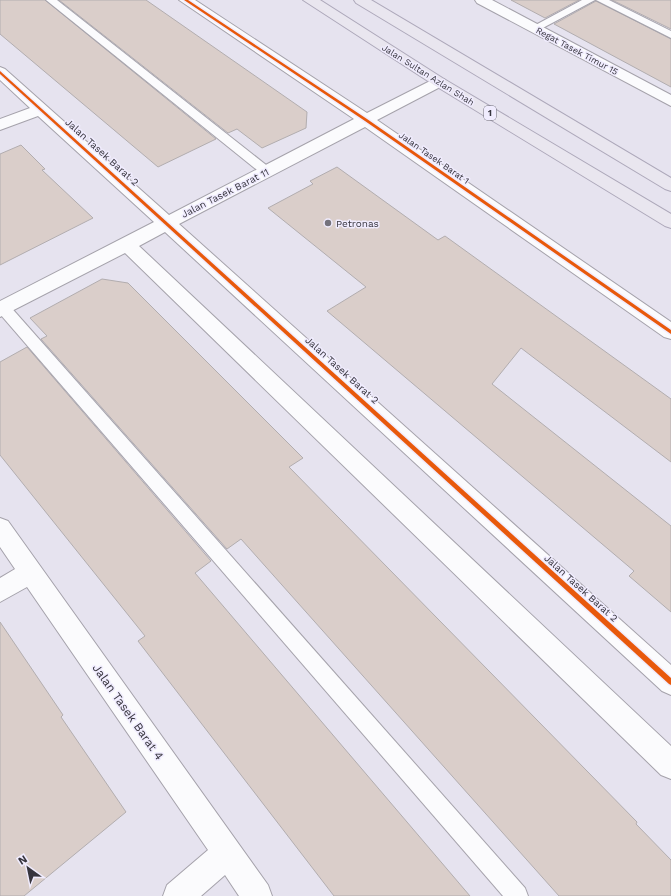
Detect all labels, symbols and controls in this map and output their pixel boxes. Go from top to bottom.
street label: Regat Tasek Timur 15 [534,25,620,77]
street label: Jalan Sultan Azlan Shah [380,42,476,108]
road number: 1 [484,106,496,120]
street label: Jalan Tasek Barat 2 [63,116,141,188]
street label: Jalan Tasek Barat 1 [397,130,471,186]
street label: Jalan Tasek Barat 11 [179,166,271,220]
marker: Petronas [323,218,333,228]
place label: Petronas [336,218,379,229]
street label: Jalan Tasek Barat 2 [303,334,381,406]
street label: Jalan Tasek Barat 2 [542,552,620,624]
street label: Jalan Tasek Barat 4 [90,661,166,763]
north arrow [8,848,48,888]
text: N [16,852,30,868]

